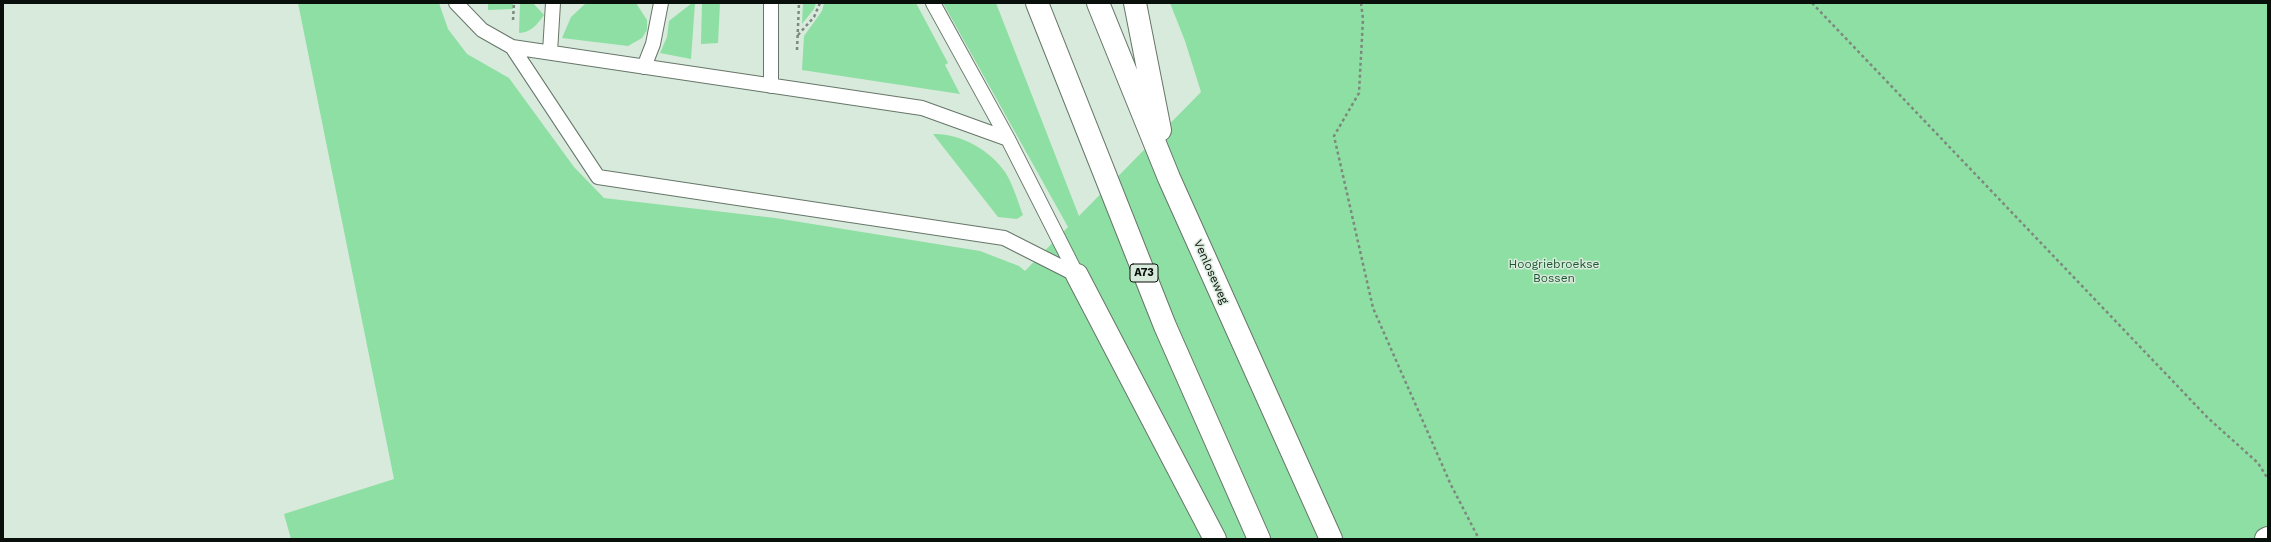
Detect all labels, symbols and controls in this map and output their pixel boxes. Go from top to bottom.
street label: Venloseweg [1190,238,1232,306]
park label: Hoogriebroekse Bossen [1509,257,1599,285]
road number: A73 [1130,264,1158,282]

